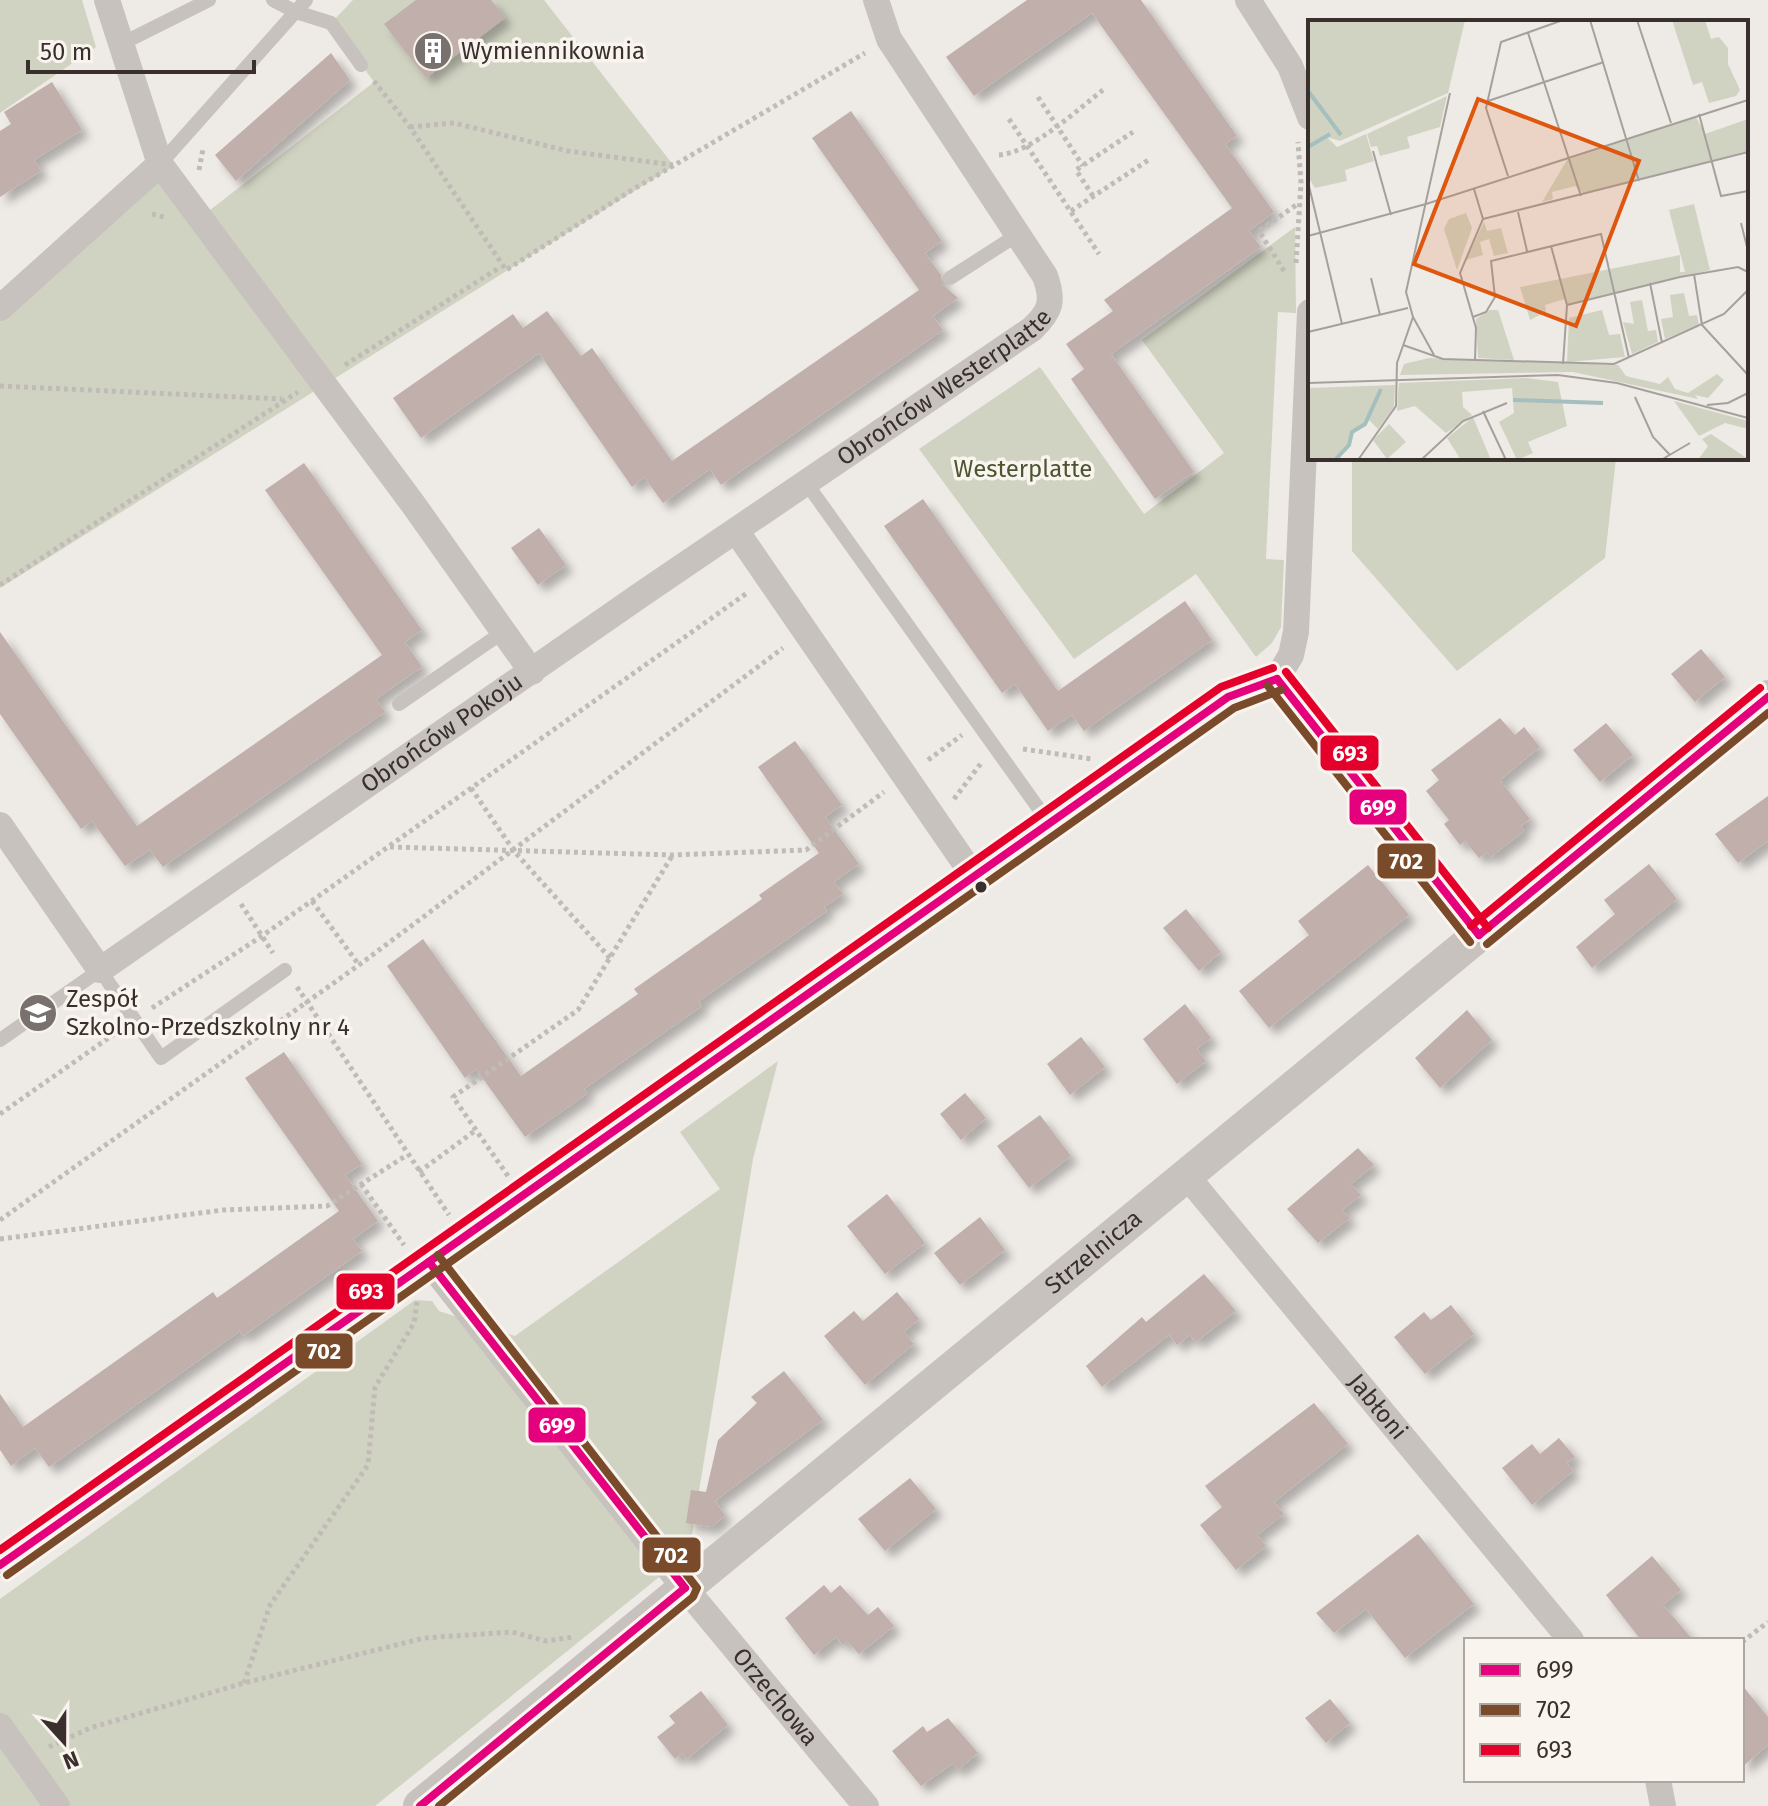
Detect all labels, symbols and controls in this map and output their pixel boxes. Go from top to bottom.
inset map [1308,20,1748,460]
scale bar [28,24,254,74]
building icon: Wymiennikownia [412,30,454,72]
place label: Wymiennikownia [461,37,645,65]
text: 50 m [40,38,92,66]
street label: Obrońców Westerplatte [831,297,1051,473]
park label: Westerplatte [954,455,1092,483]
street label: Obrońców Pokoju [356,667,528,799]
line badge: 693 [1319,734,1380,772]
text: 693 [1332,740,1368,767]
line badge: 699 [1348,788,1408,826]
text: 699 [1360,794,1396,821]
line badge: 702 [1376,842,1437,880]
text: 702 [1389,848,1423,875]
unlabelled marker [973,879,989,895]
place label: Zespół Szkolno-Przedszkolny nr 4 [66,985,350,1041]
school or university icon: Zespół Szkolno-Przedszkolny nr 4 [17,992,59,1034]
street label: Strzelnicza [1039,1204,1147,1300]
line badge: 693 [335,1272,396,1311]
text: 693 [348,1278,384,1305]
line badge: 702 [294,1332,354,1370]
text: 702 [307,1338,341,1365]
street label: Jabłoni [1342,1368,1413,1445]
line badge: 699 [527,1406,587,1444]
text: 699 [539,1412,575,1439]
line badge: 702 [641,1536,702,1574]
text: 702 [654,1542,688,1569]
legend [1464,1638,1744,1782]
street label: Orzechowa [727,1642,824,1751]
text: 699 [1536,1656,1574,1684]
text: 702 [1536,1696,1571,1724]
north arrow [24,1702,104,1782]
text: 693 [1536,1736,1573,1764]
text: N [59,1745,83,1775]

